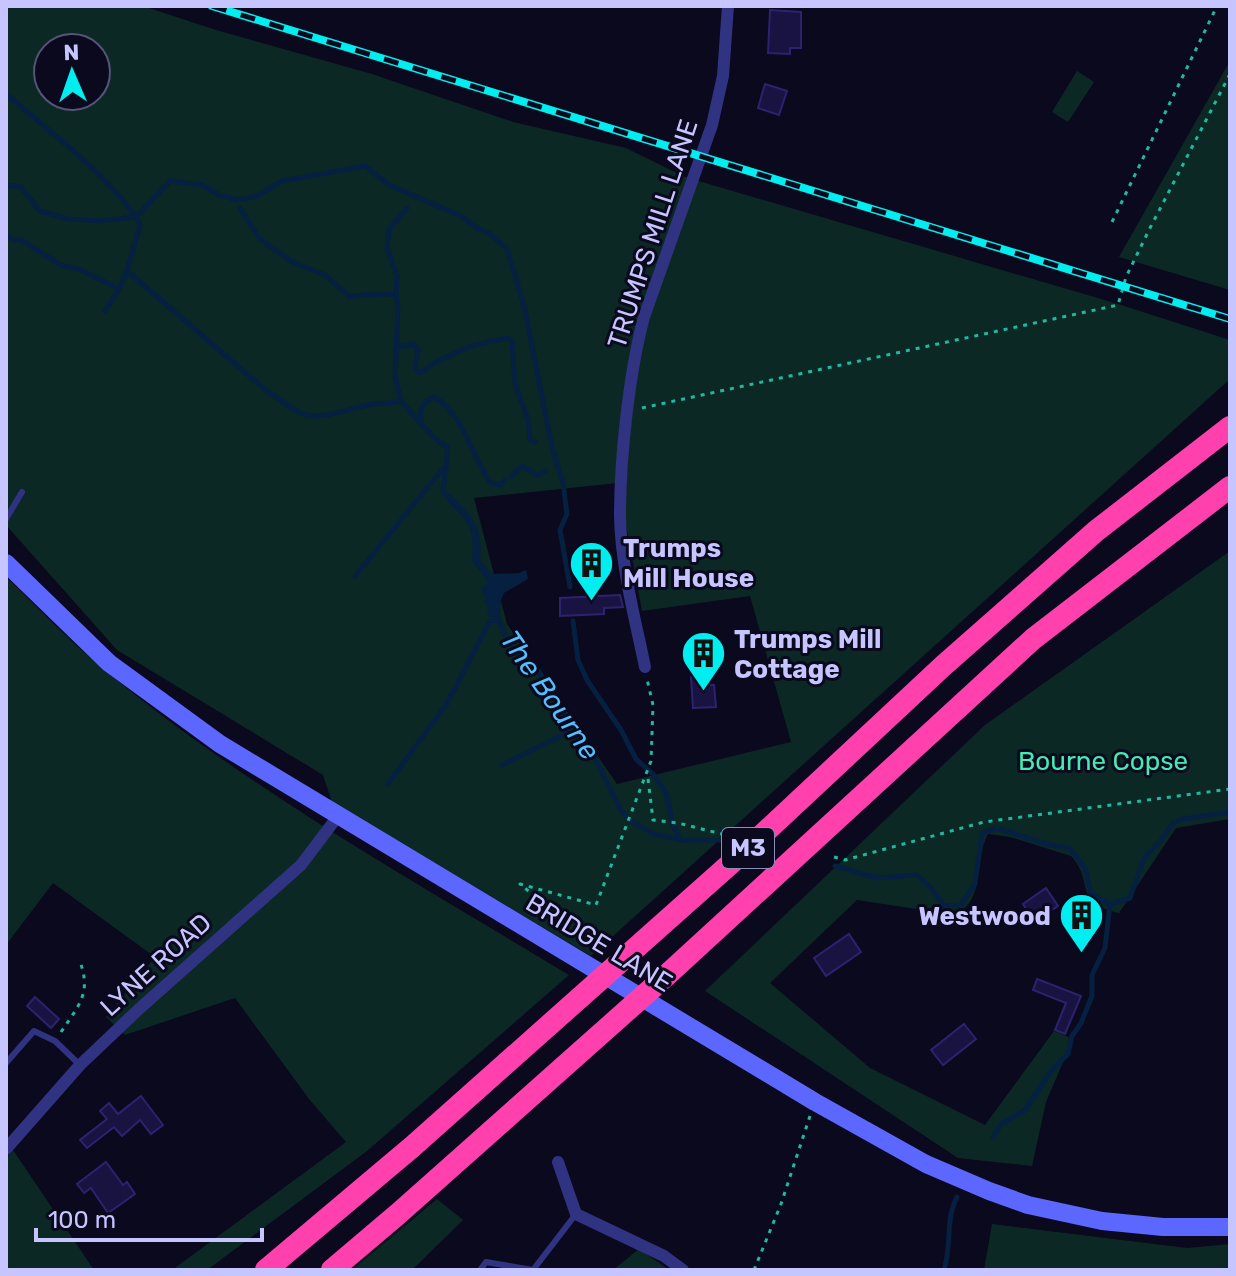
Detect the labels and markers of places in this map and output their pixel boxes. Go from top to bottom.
place label: Trumps Mill House [623,533,754,594]
building icon: Trumps Mill House [568,539,616,602]
place label: Trumps Mill Cottage [734,624,881,685]
building icon: Trumps Mill Cottage [679,630,727,693]
building icon: Westwood [1058,892,1106,955]
place label: Westwood [918,901,1051,932]

